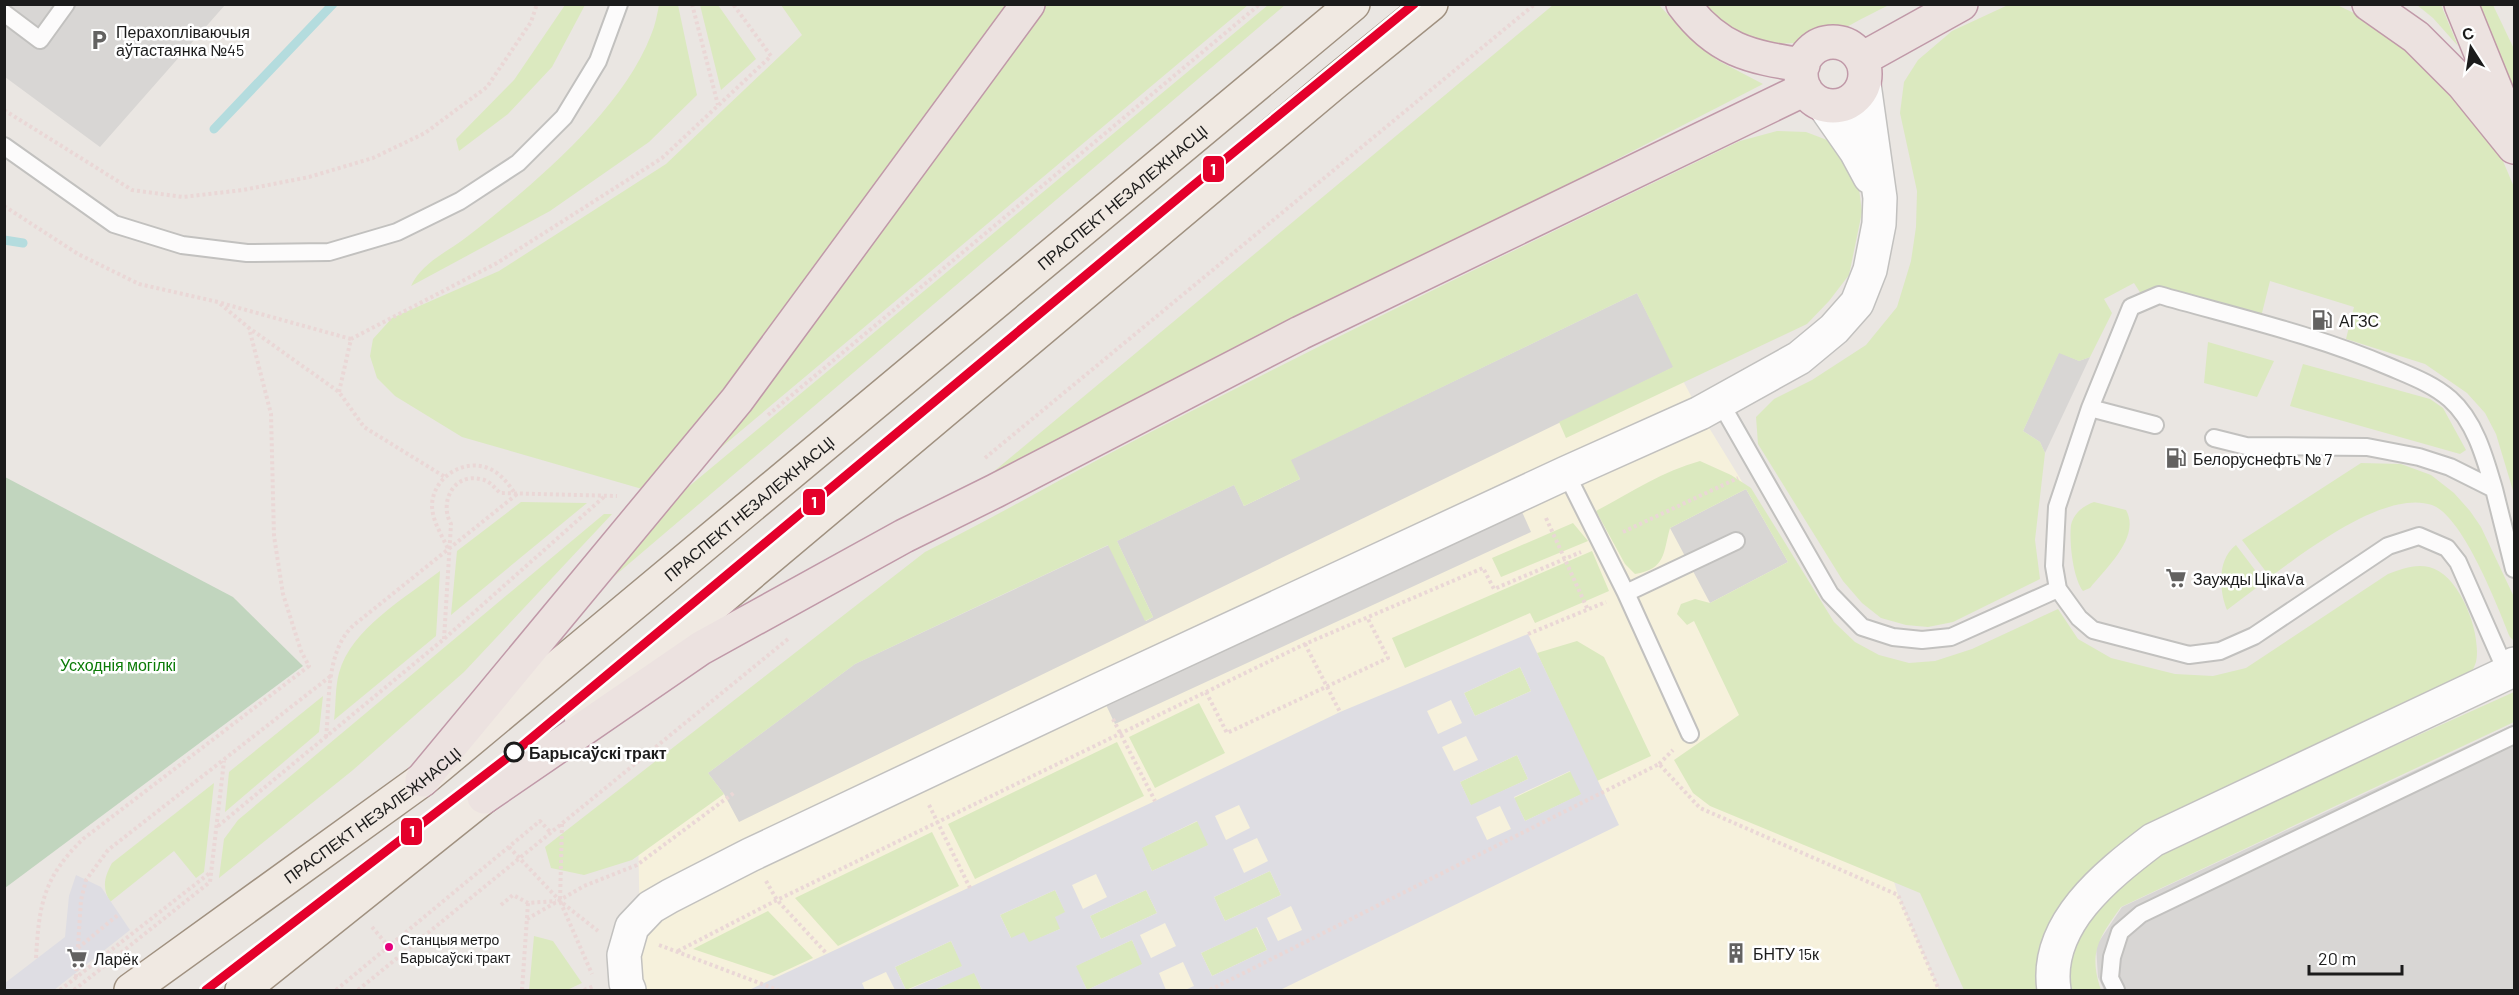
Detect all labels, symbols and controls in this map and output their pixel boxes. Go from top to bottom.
north arrow [2441,18,2501,78]
place label: Перахопліваючыя аўтастаянка №45 [116,22,250,59]
text: С [2460,22,2476,43]
parking icon: Перахопліваючыя аўтастаянка №45 [87,28,111,52]
street label: ПРАСПЕКТ НЕЗАЛЕЖНАСЦІ [1033,120,1211,273]
line badge: 1 [1202,155,1225,183]
text: 1 [1210,159,1216,178]
fuel station icon: АГЗС [2310,308,2334,332]
place label: АГЗС [2339,311,2379,330]
street label: ПРАСПЕКТ НЕЗАЛЕЖНАСЦІ [660,431,838,584]
fuel station icon: Белоруснефть № 7 [2164,446,2188,470]
place label: Белоруснефть № 7 [2193,449,2333,468]
line badge: 1 [802,488,826,516]
text: 1 [811,492,817,511]
supermarket icon: Заужды ЦікаVа [2164,566,2188,590]
place label: Заужды ЦікаVа [2193,569,2304,588]
park label: Усходнія могілкі [60,655,176,674]
marker: Барысаўскі тракт [504,742,524,762]
street label: ПРАСПЕКТ НЕЗАЛЕЖНАСЦІ [280,743,464,886]
place label: Барысаўскі тракт [529,743,667,762]
line badge: 1 [400,817,423,846]
text: 1 [409,821,415,840]
place label: Станцыя метро Барысаўскі тракт [400,931,511,966]
scale bar [2309,938,2402,976]
marker: Станцыя метро Барысаўскі тракт [383,941,395,953]
building icon: БНТУ 15к [1724,941,1748,965]
place label: БНТУ 15к [1753,944,1820,963]
supermarket icon: Ларёк [65,946,89,970]
text: 20 m [2318,947,2356,969]
place label: Ларёк [94,949,139,968]

